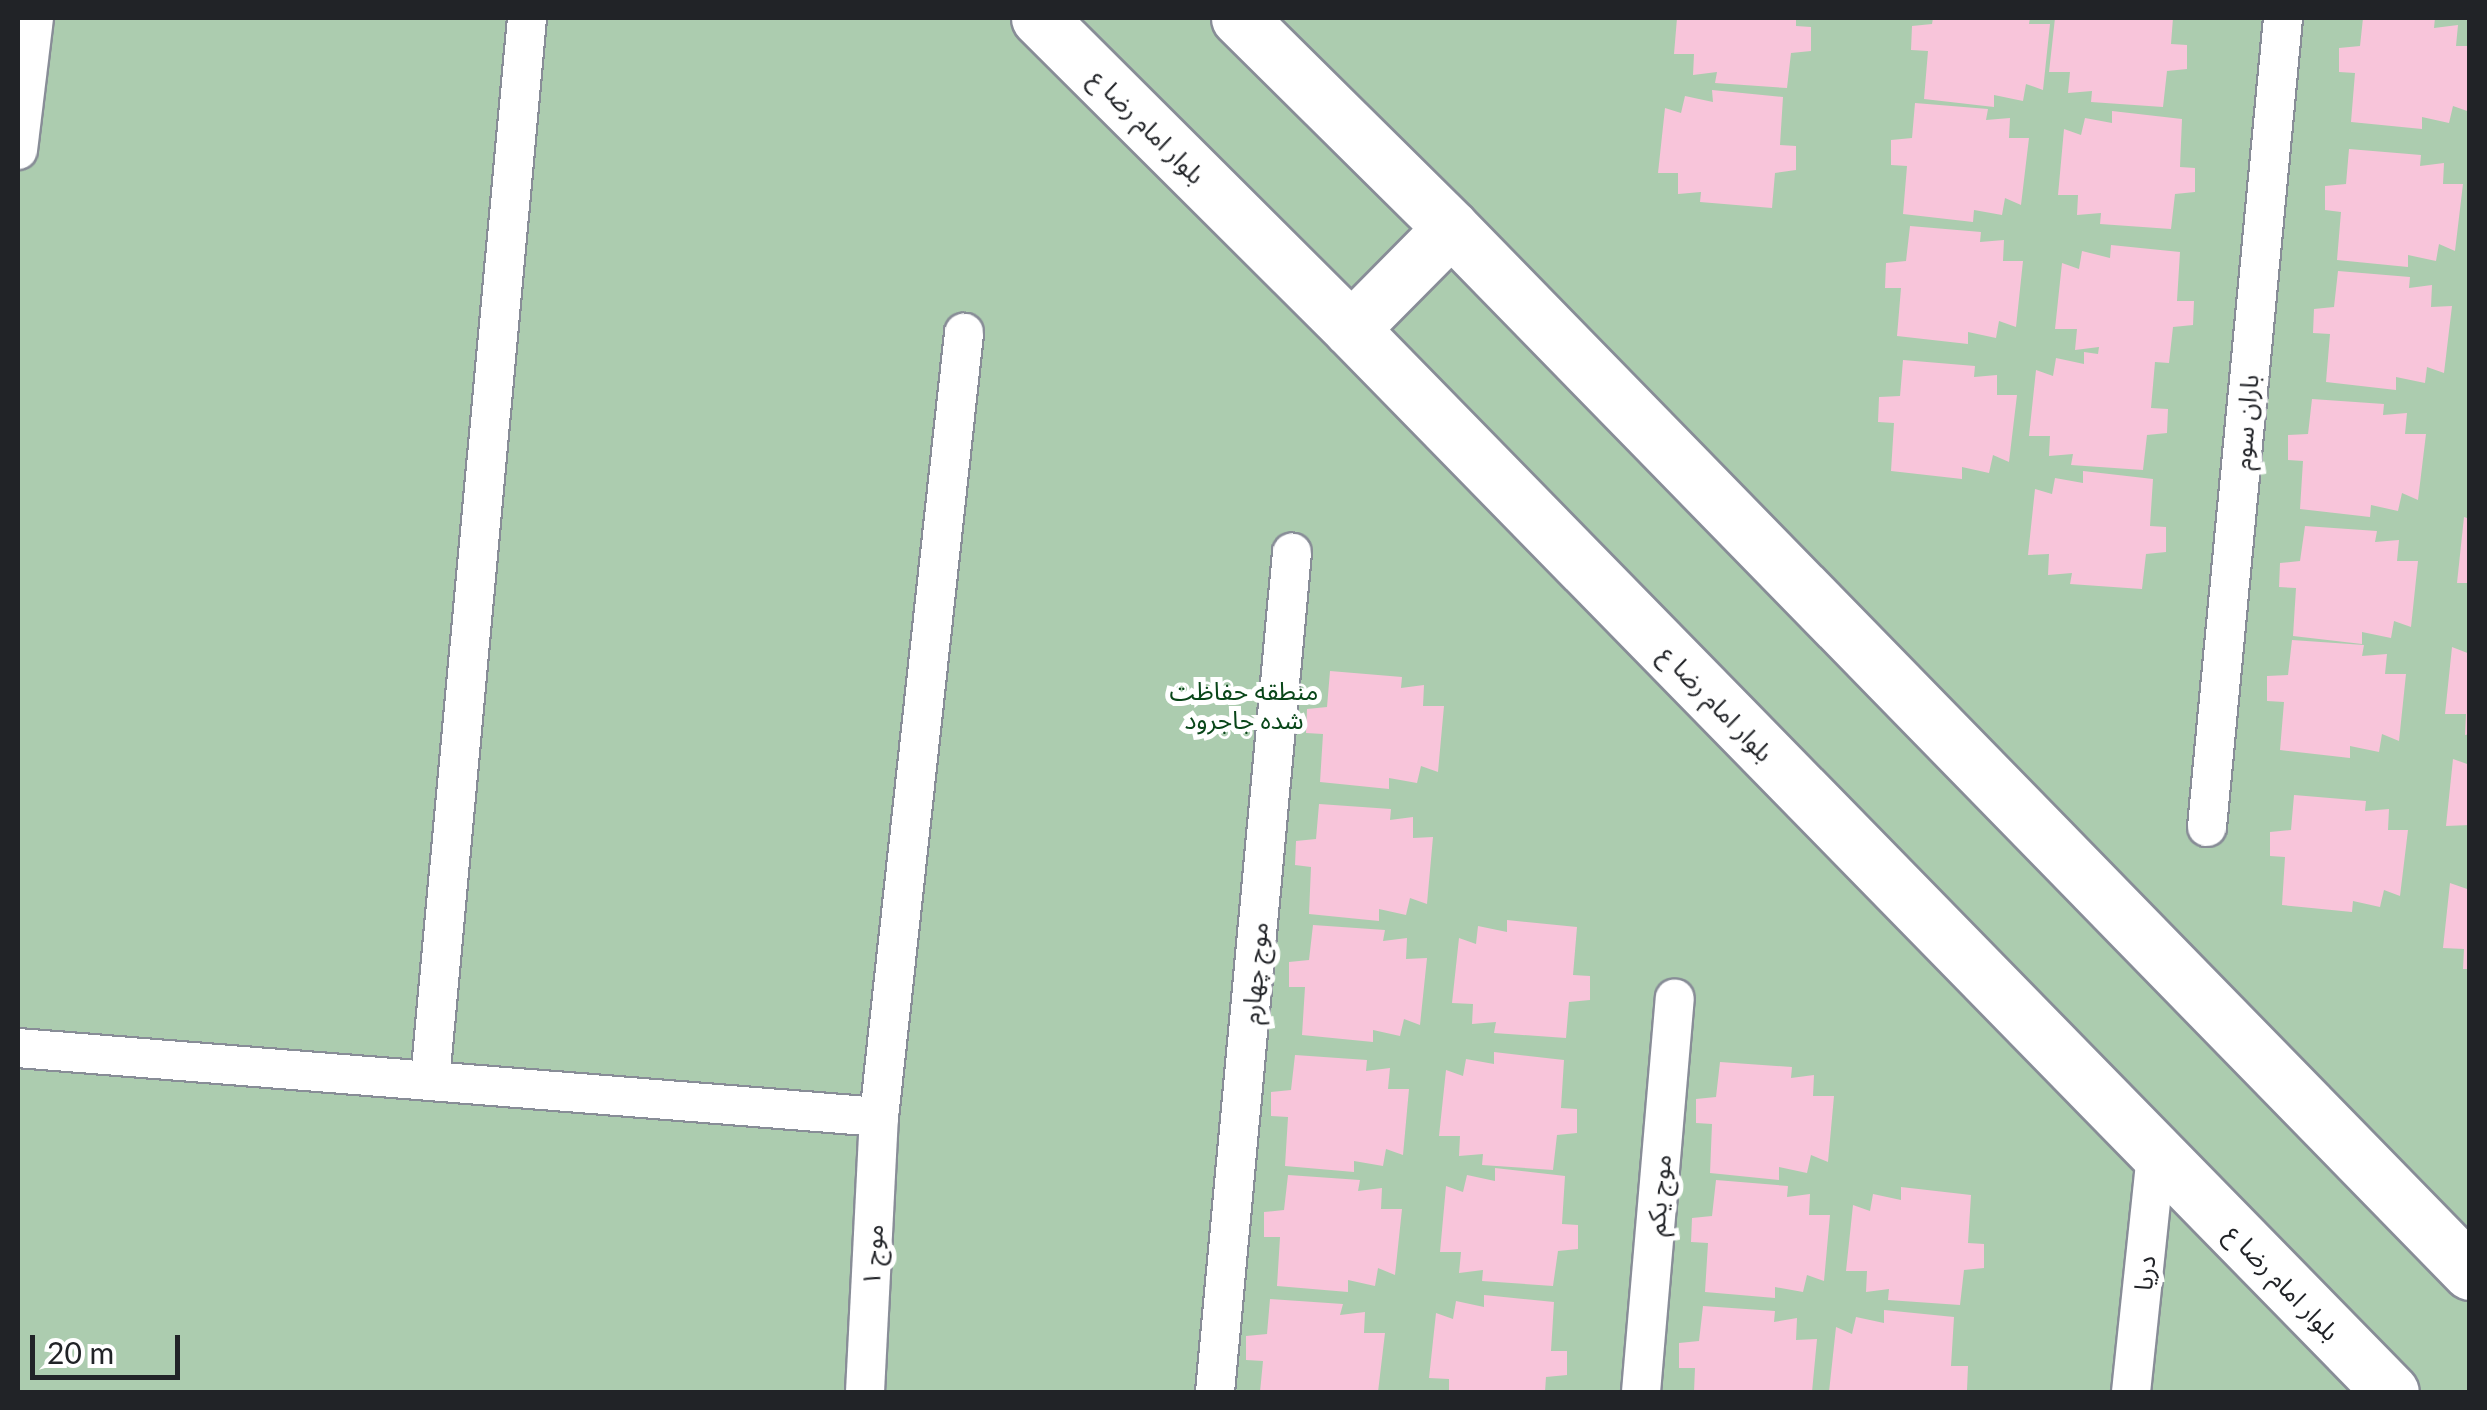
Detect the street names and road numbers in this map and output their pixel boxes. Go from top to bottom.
street label: بلوار امام رضا ع [1084,62,1212,190]
street label: باران سوم [2226,373,2264,471]
street label: بلوار امام رضا ع [1654,639,1780,767]
street label: موج چهارم [1235,921,1273,1025]
street label: موج یکم [1640,1153,1676,1237]
street label: بلوار امام رضا ع [2220,1218,2346,1346]
street label: موج ۱ [855,1223,889,1287]
street label: دریا [2127,1254,2161,1292]

